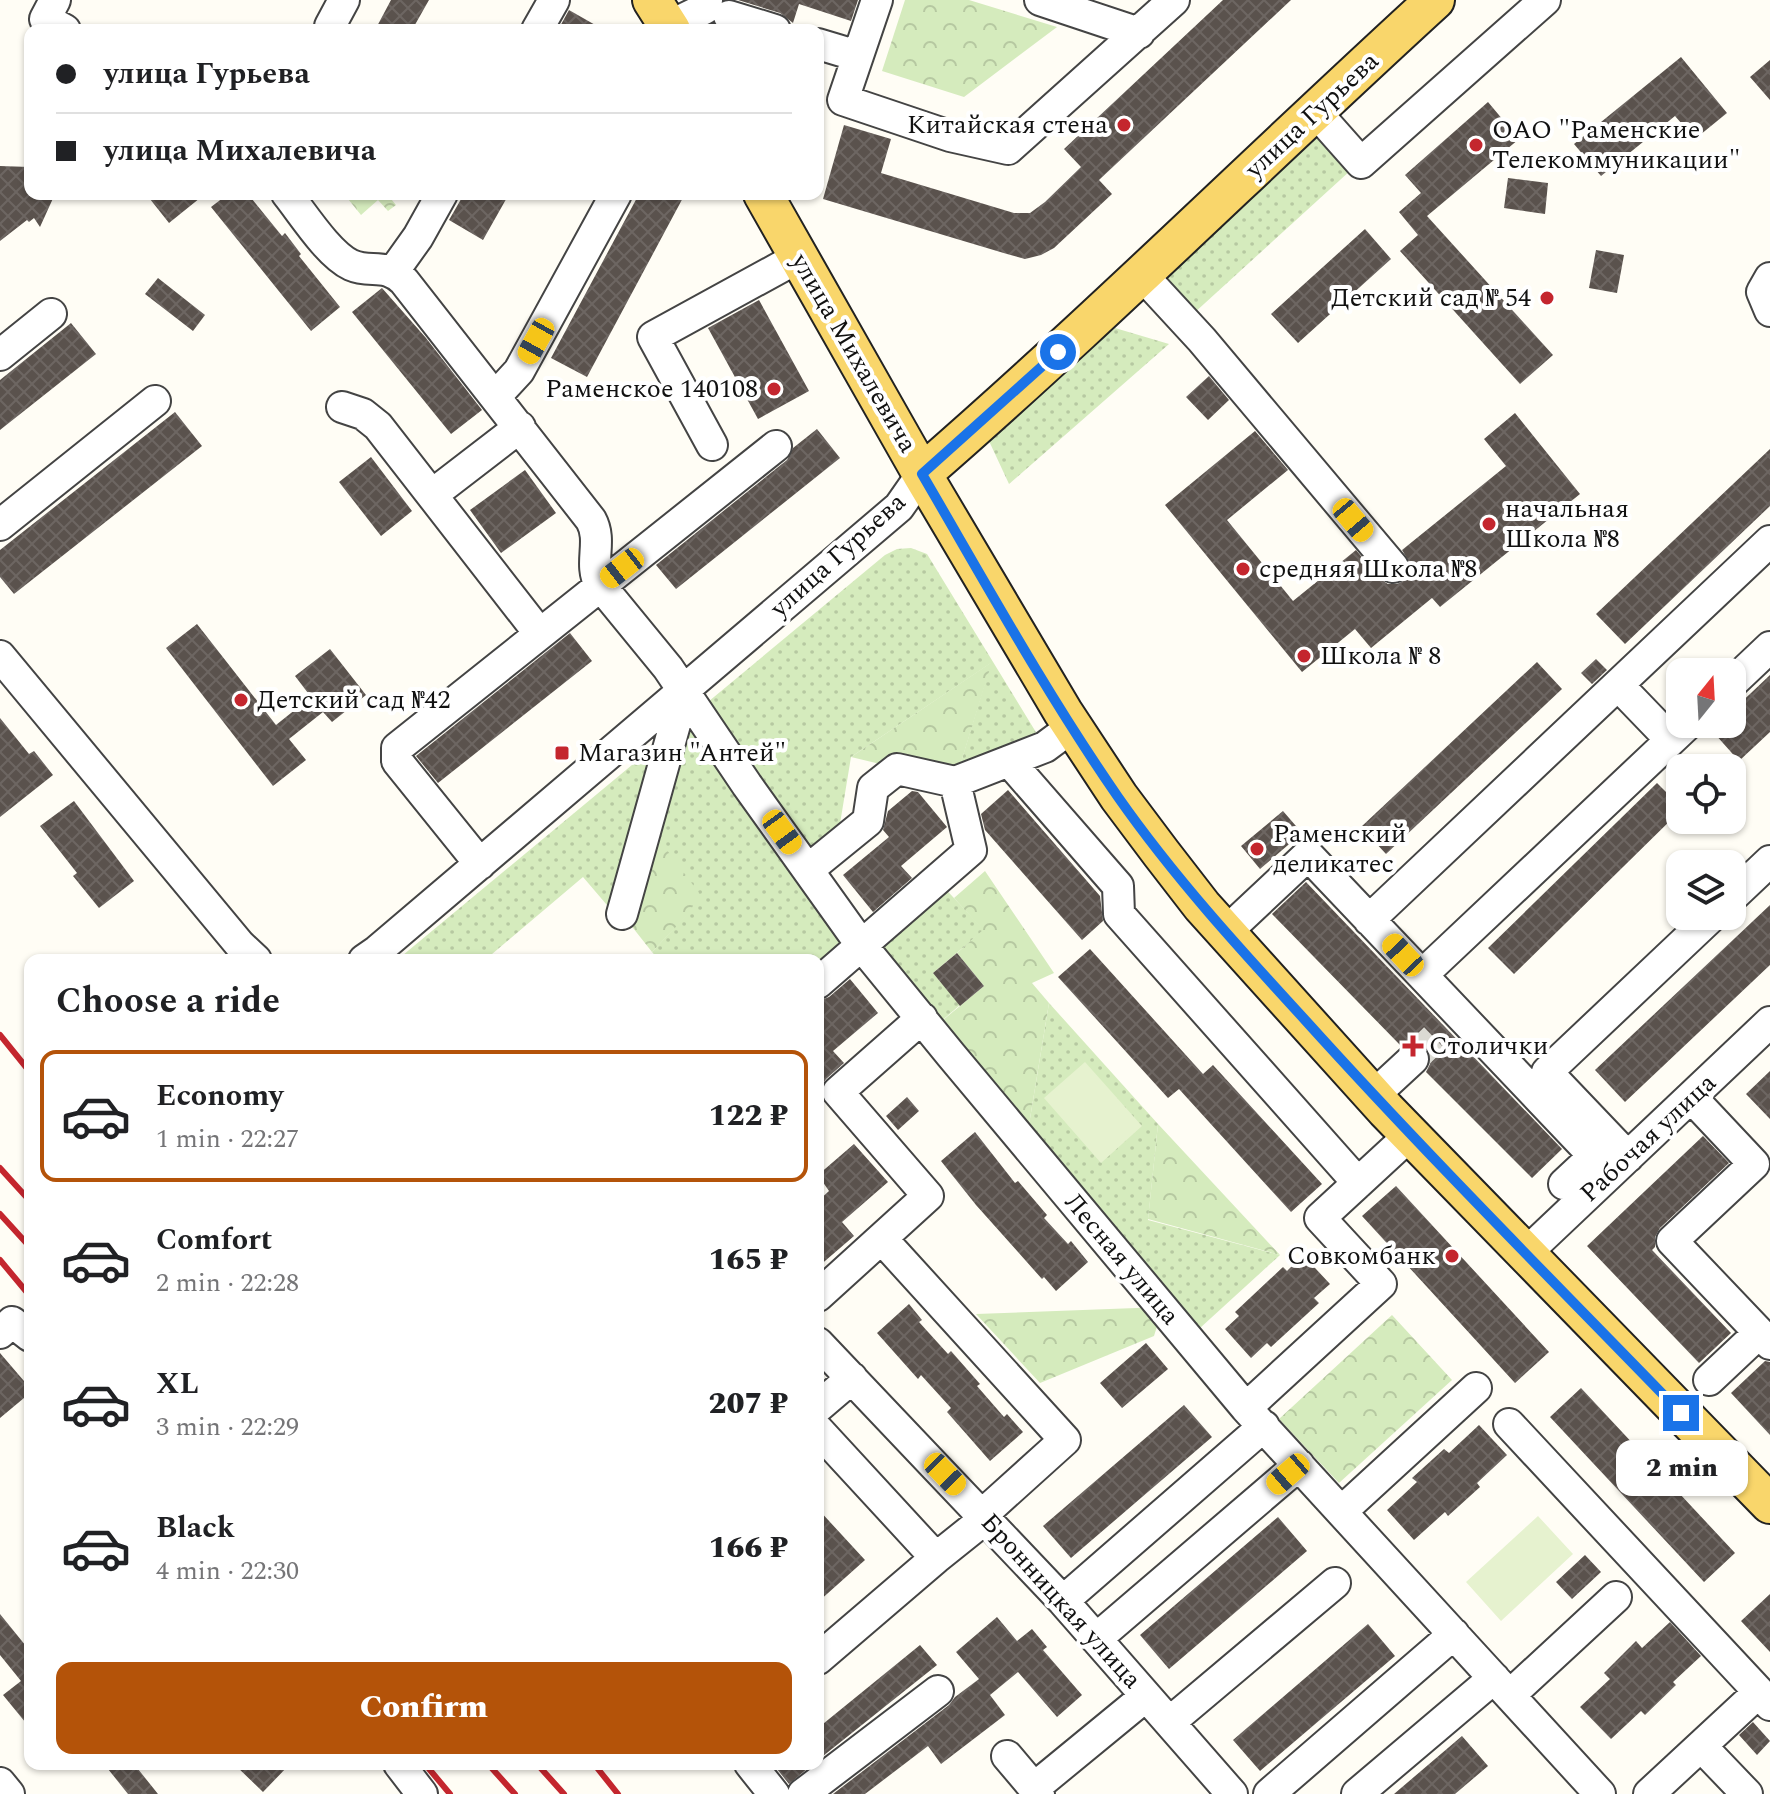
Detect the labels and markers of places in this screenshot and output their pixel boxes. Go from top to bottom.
place label: Китайская стена [907,105,1108,145]
place label: ОАО "Раменские Телекоммуникации" [1492,110,1740,180]
marker: Китайская стена [1115,116,1133,134]
marker: ОАО "Раменские Телекоммуникации" [1467,136,1485,154]
place label: Детский сад № 54 [1331,278,1531,318]
marker: Детский сад № 54 [1538,289,1556,307]
place label: Раменское 140108 [545,369,758,409]
marker: Раменское 140108 [765,380,783,398]
place label: начальная Школа №8 [1505,489,1629,559]
marker: начальная Школа №8 [1480,515,1498,533]
place label: средняя Школа №8 [1259,549,1477,589]
marker: средняя Школа №8 [1234,560,1252,578]
place label: Школа № 8 [1320,636,1441,676]
marker: Школа № 8 [1295,647,1313,665]
place label: Детский сад №42 [257,680,451,720]
marker: Детский сад №42 [232,691,250,709]
place label: Магазин "Антей" [578,733,786,773]
marker: Магазин "Антей" [553,744,571,762]
place label: Раменский деликатес [1273,814,1406,884]
marker: Раменский деликатес [1248,840,1266,858]
place label: Столички [1429,1026,1548,1066]
marker: Столички [1404,1037,1422,1055]
place label: Совкомбанк [1287,1236,1436,1276]
marker: Совкомбанк [1443,1247,1461,1265]

